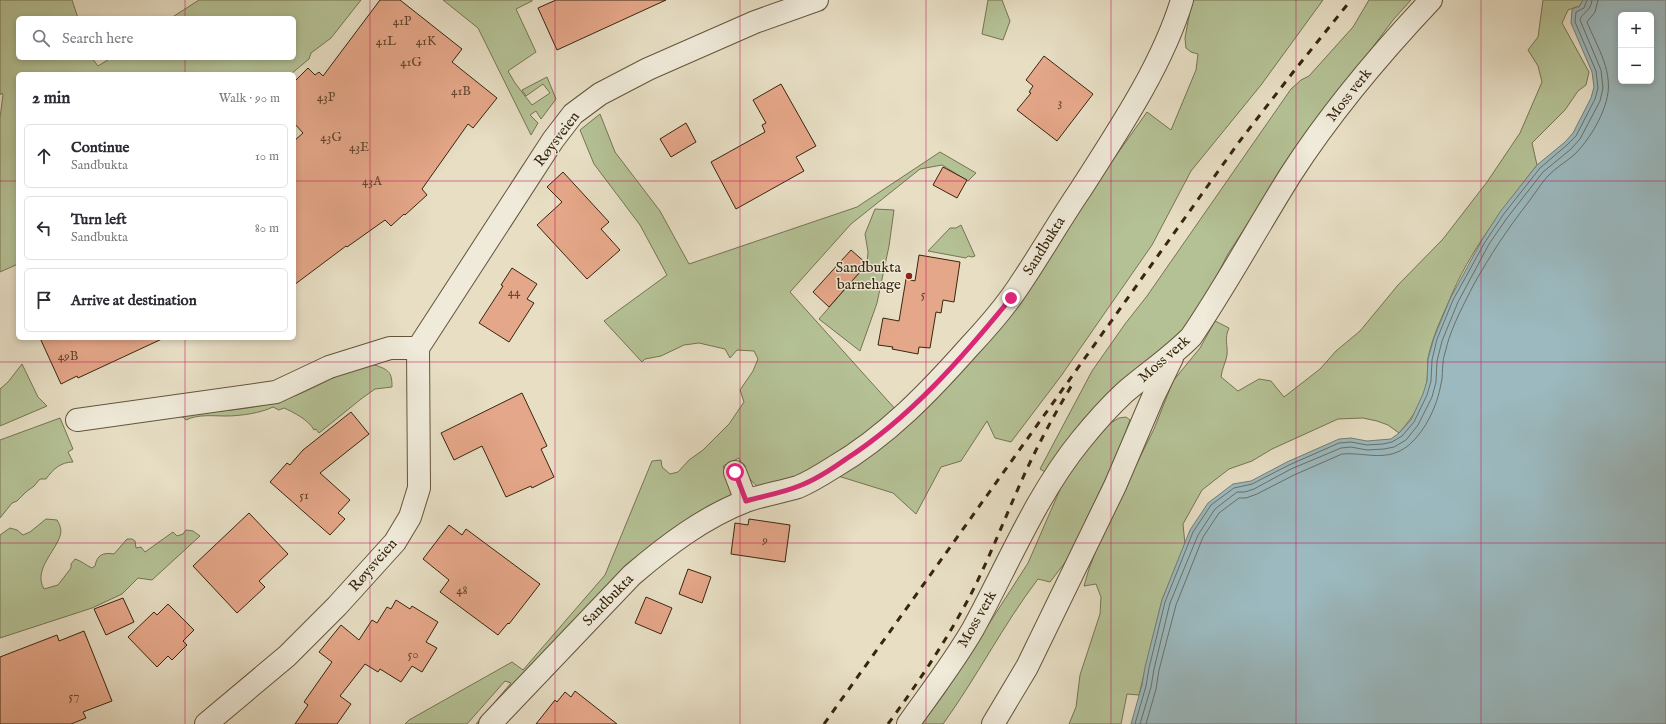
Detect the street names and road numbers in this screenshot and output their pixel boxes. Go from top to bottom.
street label: Moss verk [1322,64,1376,126]
street label: Røysveien [530,108,584,170]
street label: Sandbukta [1019,213,1070,279]
street label: Moss verk [1134,331,1195,387]
street label: Røysveien [345,535,401,595]
street label: Sandbukta [578,569,638,630]
street label: Moss verk [953,586,1001,651]

